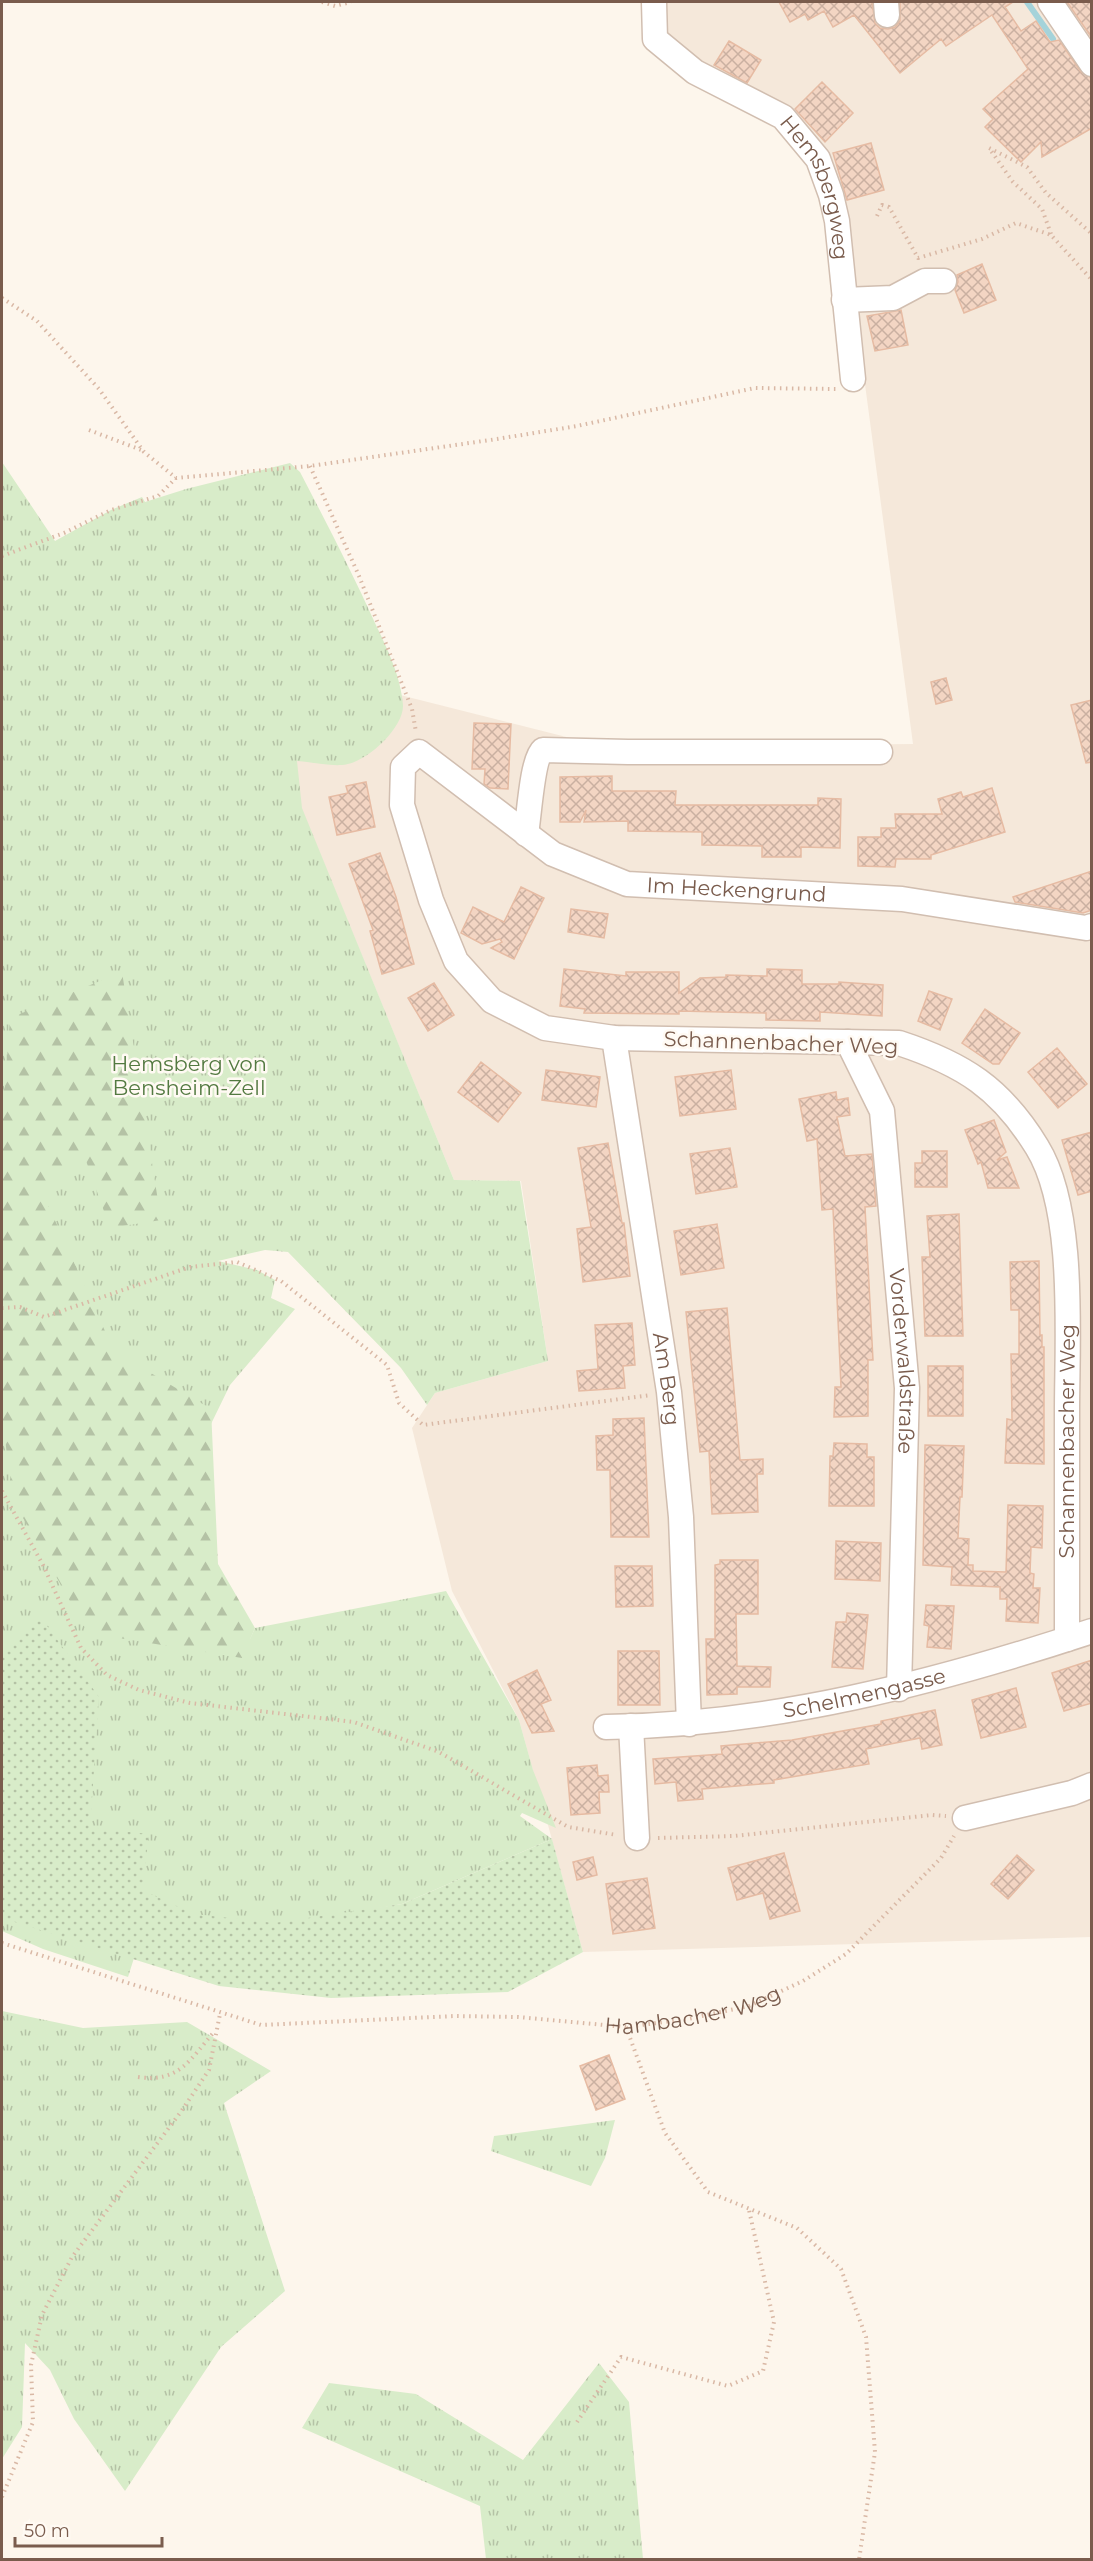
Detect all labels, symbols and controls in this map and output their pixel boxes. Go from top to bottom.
street label: Hemsbergweg [775,110,854,261]
street label: Im Heckengrund [646,872,827,907]
street label: Schannenbacher Weg [663,1026,899,1059]
park label: Hemsberg von Bensheim-Zell [111,1051,267,1100]
street label: Vorderwaldstraße [884,1267,920,1454]
street label: Schannenbacher Weg [1054,1324,1080,1558]
street label: Am Berg [648,1331,685,1427]
street label: Schelmengasse [781,1663,948,1723]
street label: Hambacher Weg [604,1980,785,2039]
scale bar [15,2510,162,2548]
text: 50 m [24,2520,70,2542]

